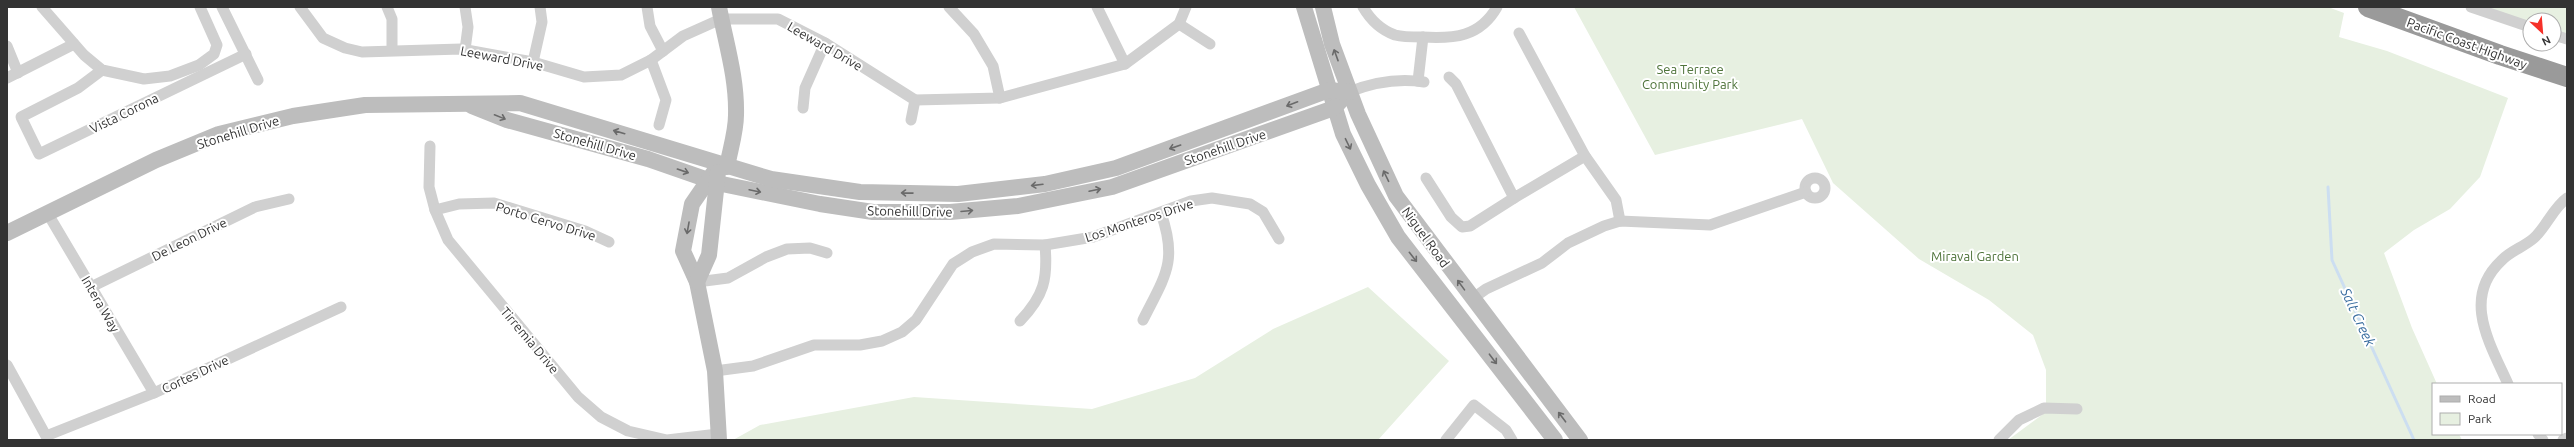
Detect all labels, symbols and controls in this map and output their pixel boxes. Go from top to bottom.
north arrow [2522,12,2562,52]
street label: Pacific Coast Highway [2405,15,2529,71]
street label: Leeward Drive [785,19,865,73]
text: N [2540,34,2553,48]
street label: Leeward Drive [459,43,545,73]
one-way arrow [1331,50,1339,62]
park label: Sea Terrace Community Park [1642,62,1739,91]
street label: Vista Corona [87,90,161,136]
one-way arrow [1287,100,1299,108]
street label: Stonehill Drive [195,113,281,151]
one-way arrow [493,113,505,121]
street label: Stonehill Drive [552,126,638,162]
street label: Stonehill Drive [1182,127,1268,167]
one-way arrow [612,128,625,135]
one-way arrow [1345,138,1352,150]
one-way arrow [1169,144,1182,151]
one-way arrow [676,167,688,175]
one-way arrow [1382,170,1389,182]
one-way arrow [1031,181,1044,189]
one-way arrow [1088,186,1101,194]
one-way arrow [748,188,761,196]
one-way arrow [901,189,914,197]
street label: Los Monteros Drive [1083,196,1195,244]
street label: Porto Cervo Drive [494,199,598,243]
street label: Stonehill Drive [867,203,953,219]
street label: Niguel Road [1400,204,1452,270]
one-way arrow [960,207,973,214]
street label: De Leon Drive [149,215,229,263]
one-way arrow [683,221,691,234]
park label: Miraval Garden [1931,249,2019,263]
one-way arrow [1409,251,1418,262]
street label: Intera Way [79,274,123,334]
one-way arrow [1457,279,1465,290]
water label: Salt Creek [2337,284,2379,350]
street label: Tirremia Drive [498,304,562,376]
street label: Cortes Drive [159,352,231,396]
one-way arrow [1489,353,1498,364]
legend [2432,383,2562,435]
text: Road [2468,392,2496,405]
one-way arrow [1558,411,1566,422]
text: Park [2468,412,2492,425]

